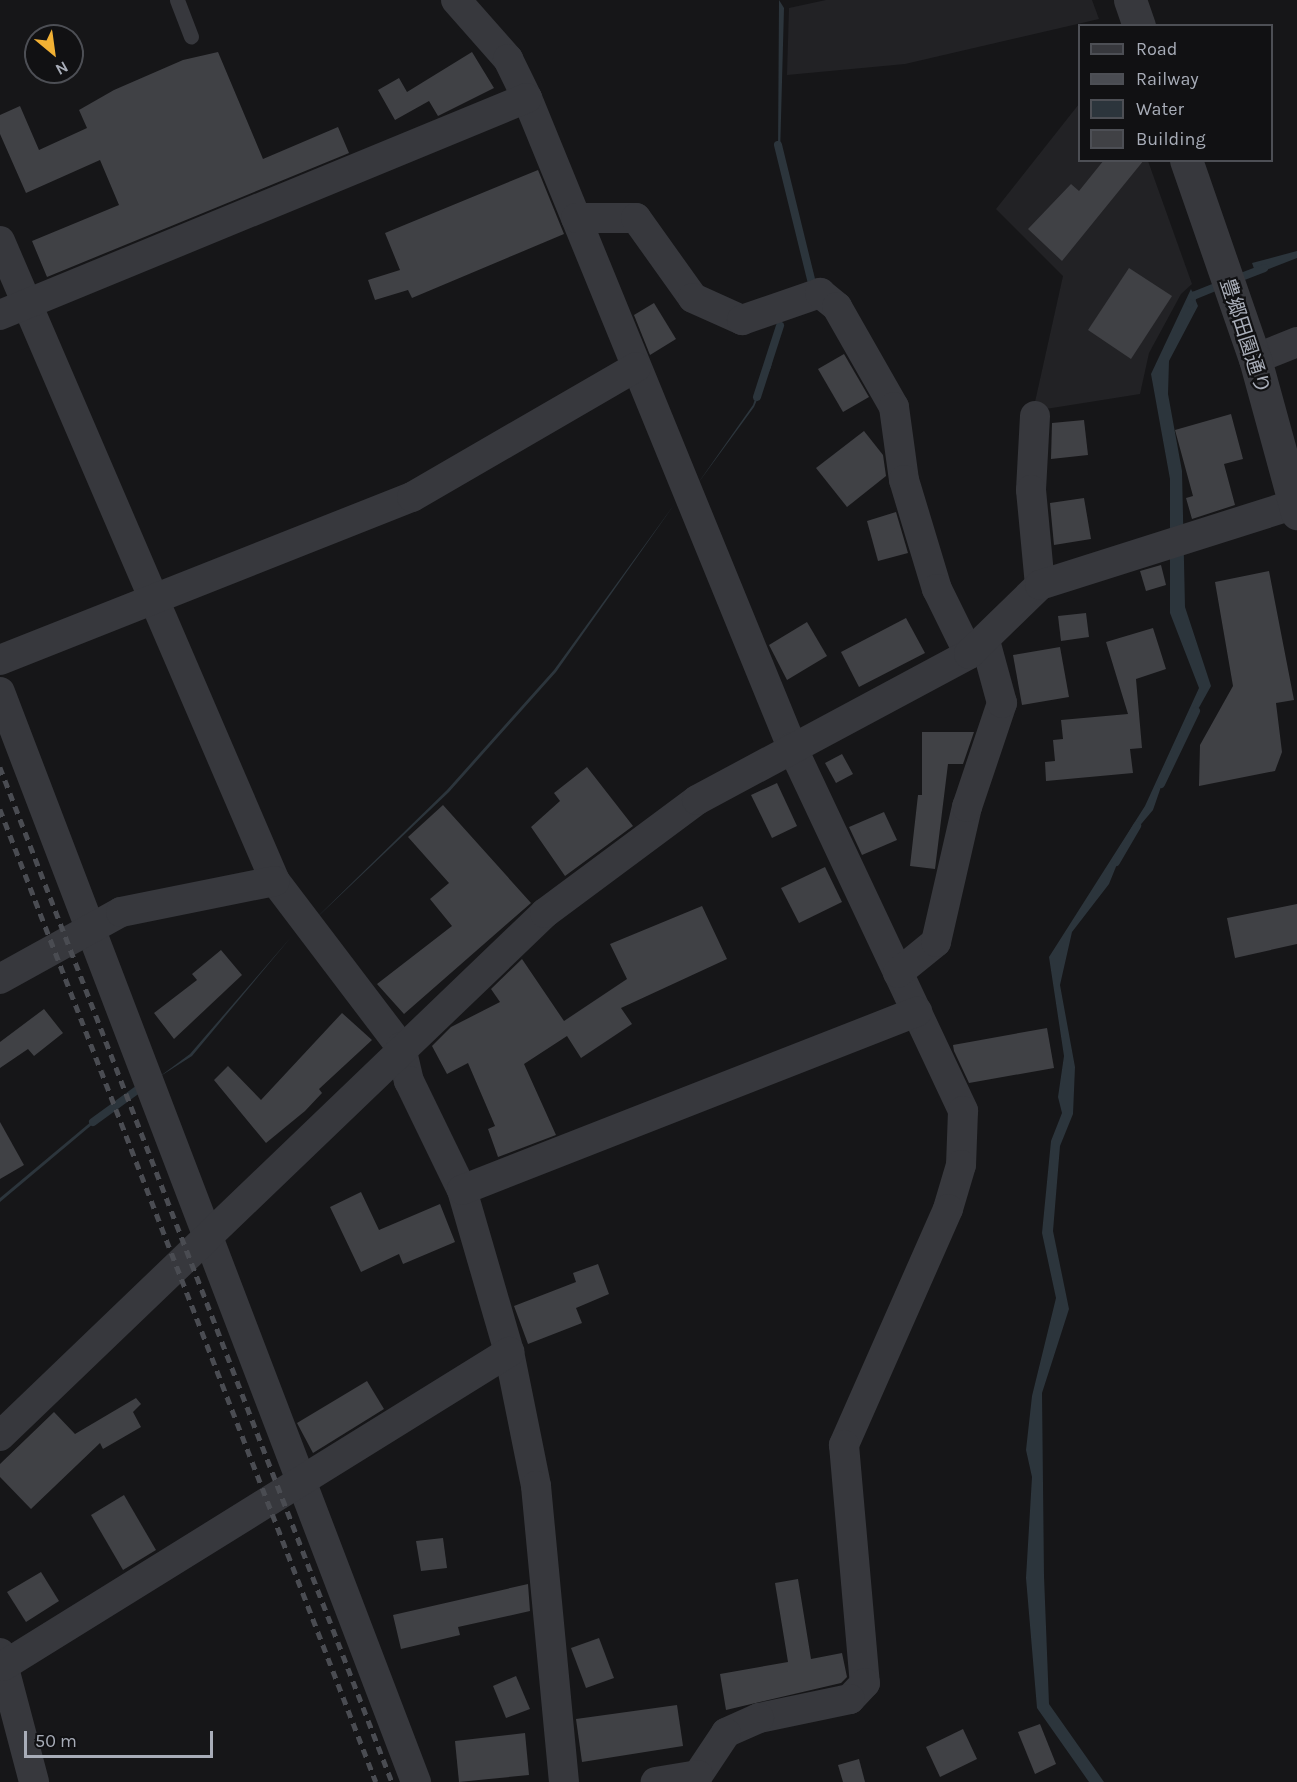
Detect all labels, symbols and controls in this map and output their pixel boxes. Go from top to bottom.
north arrow [24,24,84,84]
legend [1078,24,1273,162]
text: Road [1136,38,1177,60]
text: N [52,57,72,80]
text: Railway [1136,68,1199,90]
text: Water [1136,98,1184,120]
text: Building [1136,128,1206,150]
street label: 豊郷田園通り [1215,275,1275,397]
scale bar [27,1719,216,1757]
text: 50 m [35,1730,77,1752]

